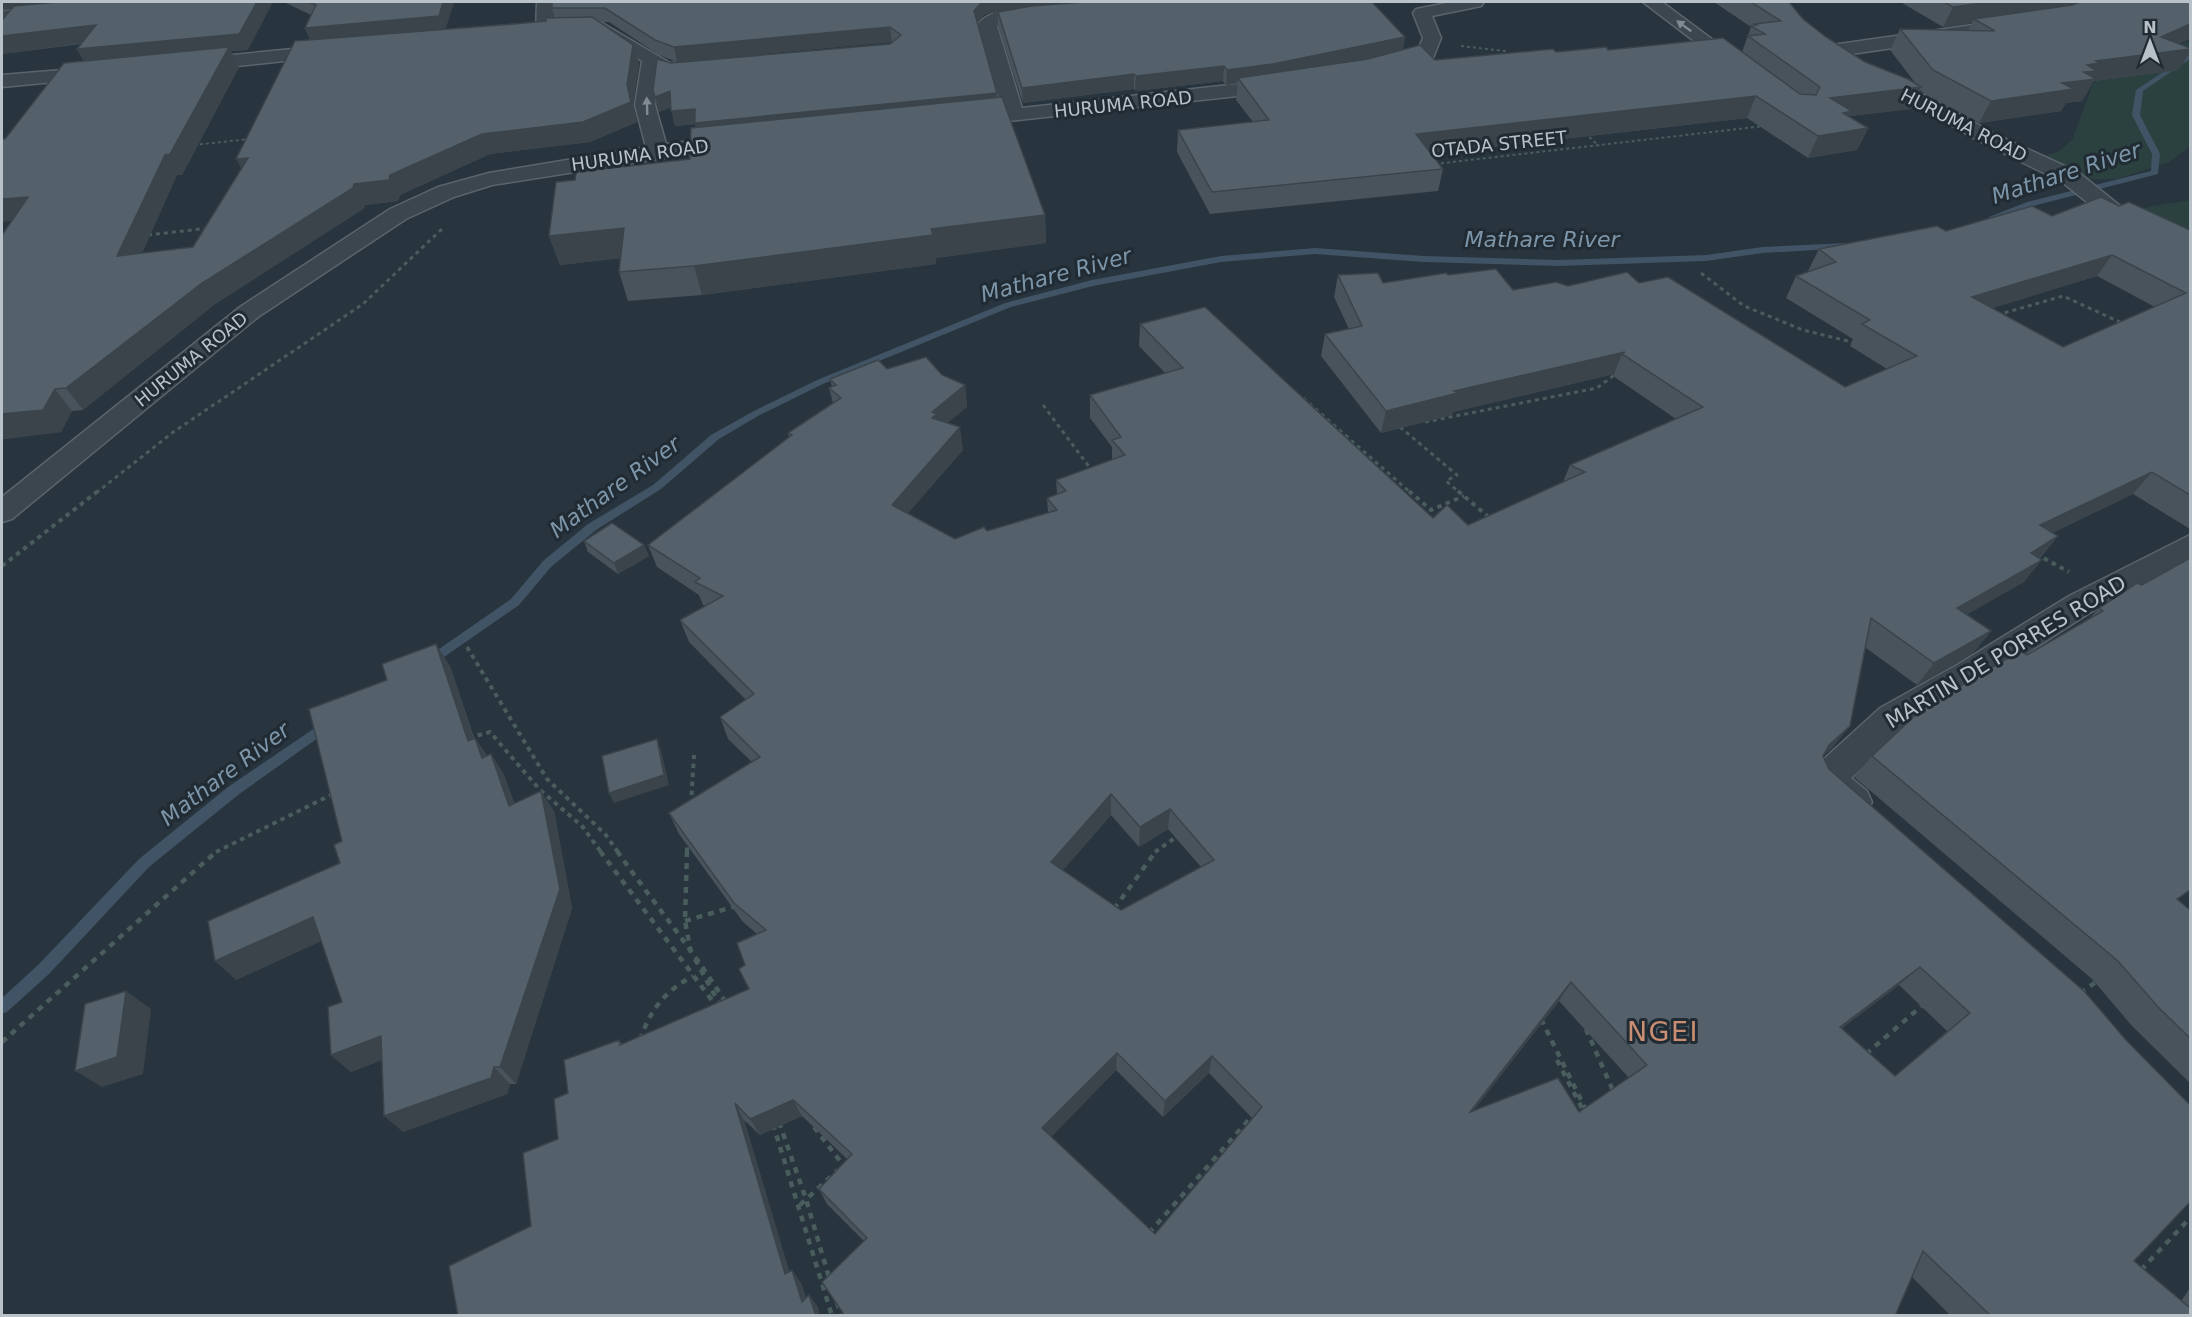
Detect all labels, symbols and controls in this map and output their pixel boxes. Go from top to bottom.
north arrow [2120,12,2180,72]
text: N [2143,18,2157,37]
one-way arrow [1676,20,1691,32]
street label: HURUMA ROAD [1898,84,2030,166]
street label: HURUMA ROAD [1053,86,1193,122]
one-way arrow [642,97,652,116]
street label: OTADA STREET [1430,126,1569,162]
street label: HURUMA ROAD [570,135,710,175]
water label: Mathare River [1988,137,2145,209]
water label: Mathare River [1464,227,1621,252]
water label: Mathare River [978,242,1136,307]
street label: HURUMA ROAD [131,307,251,411]
water label: Mathare River [545,430,687,543]
street label: MARTIN DE PORRES ROAD [1882,571,2130,733]
water label: Mathare River [156,716,296,831]
district label: NGEI [1627,1016,1699,1047]

